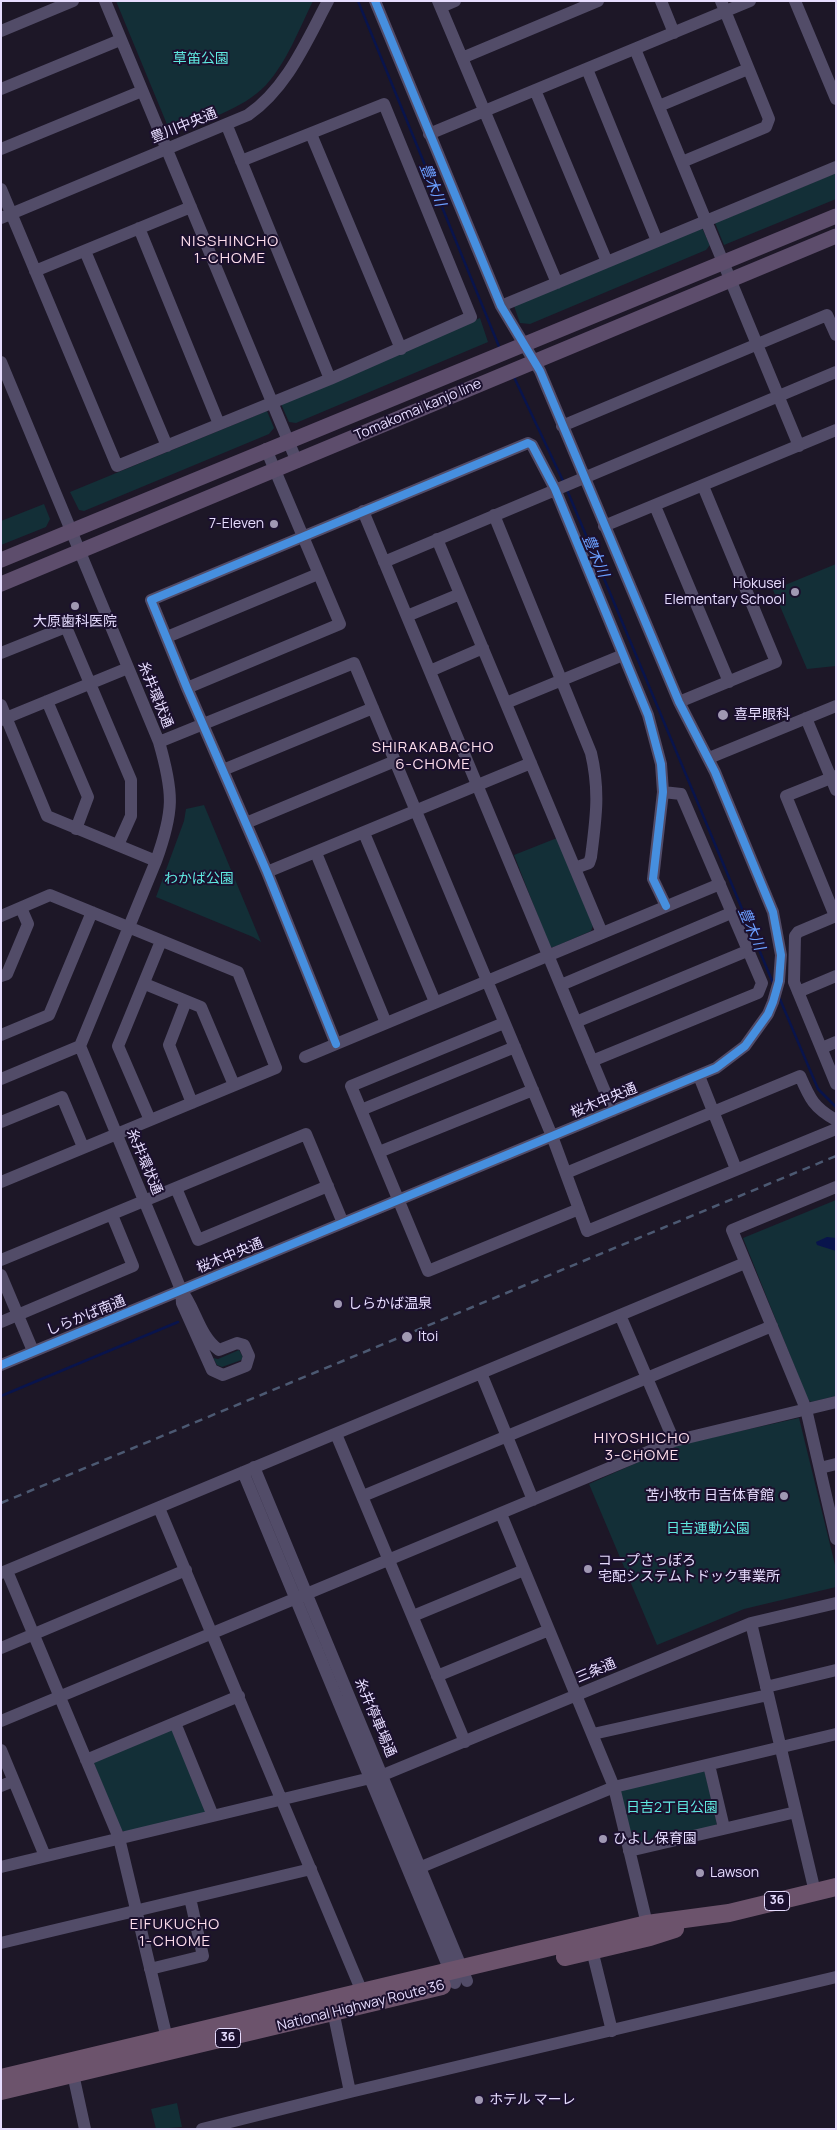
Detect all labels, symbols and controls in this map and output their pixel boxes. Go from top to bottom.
park label: 草笛公園 [173,51,229,67]
street label: 豊川中央通 [148,105,220,147]
water label: 豊木川 [415,161,449,209]
district label: NISSHINCHO 1-CHOME [180,233,280,268]
street label: Tomakomai kanjo line [352,376,484,444]
place label: 7-Eleven [209,516,264,532]
marker: 7-Eleven [268,518,280,530]
water label: 豊木川 [578,532,612,580]
place label: Hokusei Elementary School [665,576,785,608]
marker: Hokusei Elementary School [789,586,801,598]
marker: 大原歯科医院 [69,600,81,612]
place label: 大原歯科医院 [33,614,117,630]
street label: 糸井環状通 [134,659,176,731]
place label: 喜早眼科 [734,707,790,723]
marker: 喜早眼科 [716,708,730,722]
district label: SHIRAKABACHO 6-CHOME [370,739,496,774]
park label: わかば公園 [164,871,234,887]
water label: 豊木川 [734,905,768,953]
street label: 桜木中央通 [568,1080,640,1122]
street label: 糸井環状通 [123,1127,165,1197]
street label: 桜木中央通 [194,1235,266,1277]
street label: しらかば南通 [44,1292,128,1340]
place label: しらかば温泉 [348,1296,432,1312]
marker: しらかば温泉 [332,1298,344,1310]
place label: Itoi [418,1329,438,1345]
marker: Itoi [400,1330,414,1344]
district label: HIYOSHICHO 3-CHOME [592,1430,692,1465]
place label: 苫小牧市 日吉体育館 [645,1488,774,1504]
marker: 苫小牧市 日吉体育館 [778,1490,790,1502]
park label: 日吉運動公園 [666,1521,750,1537]
place label: コープさっぽろ 宅配システムトドック事業所 [598,1553,780,1585]
marker: コープさっぽろ 宅配システムトドック事業所 [582,1563,594,1575]
street label: 三条通 [573,1655,619,1687]
street label: 糸井停車場通 [351,1676,399,1760]
park label: 日吉2丁目公園 [626,1800,718,1816]
place label: ひよし保育園 [613,1831,697,1847]
marker: ひよし保育園 [597,1833,609,1845]
place label: Lawson [710,1865,759,1881]
marker: Lawson [694,1867,706,1879]
road number: 36 [764,1892,790,1910]
district label: EIFUKUCHO 1-CHOME [129,1916,221,1951]
street label: National Highway Route 36 [275,1977,447,2035]
road number: 36 [216,2029,240,2048]
place label: ホテル マーレ [489,2092,576,2108]
marker: ホテル マーレ [473,2094,485,2106]

